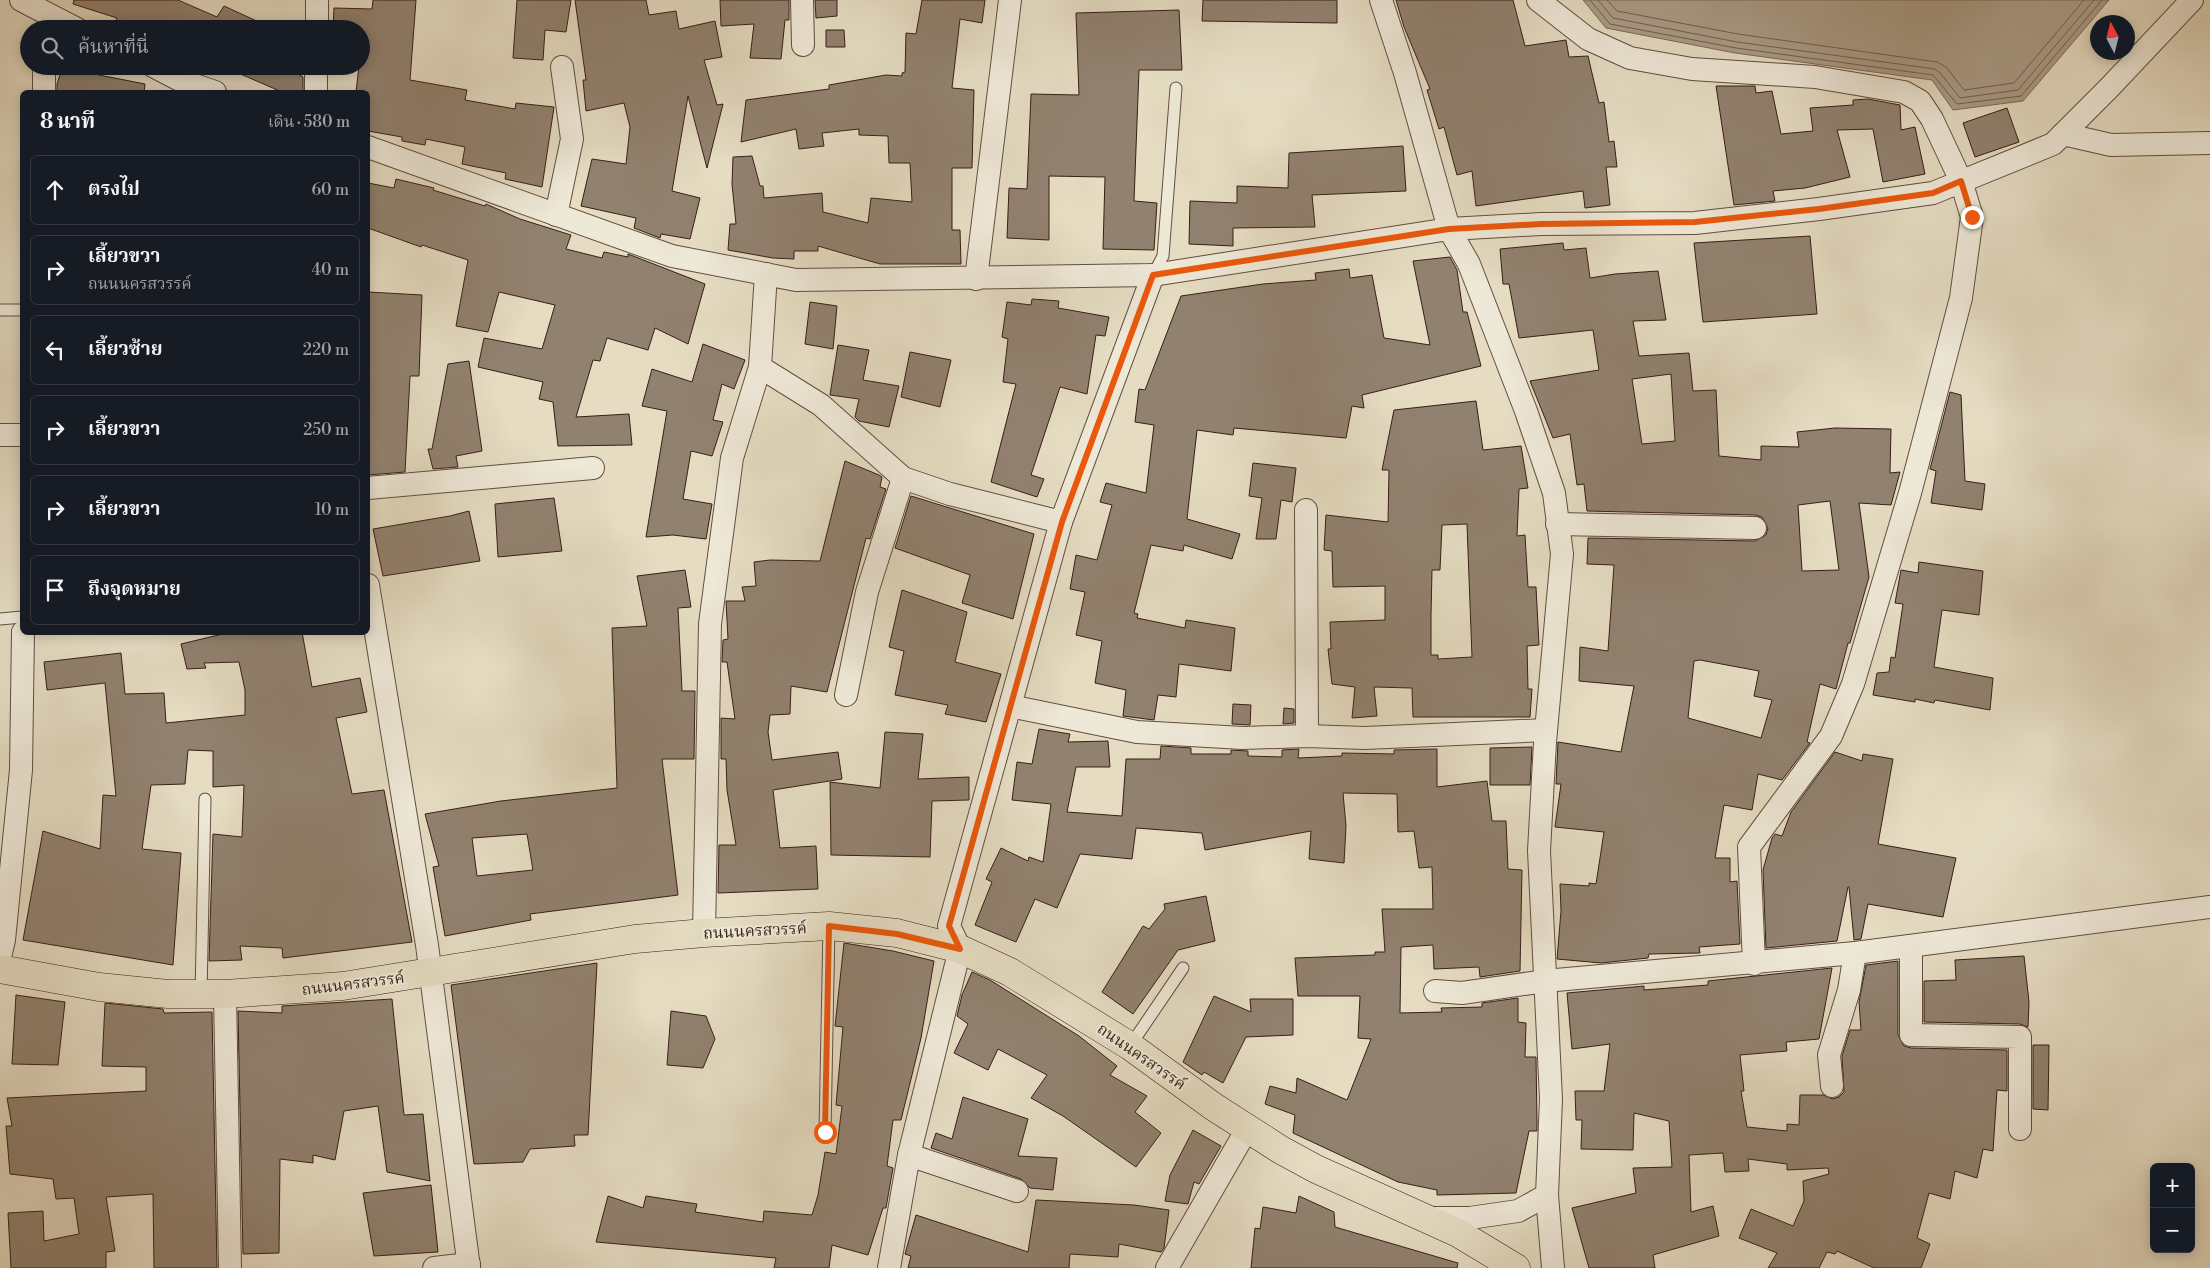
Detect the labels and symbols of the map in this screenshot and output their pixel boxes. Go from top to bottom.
north arrow [2090,15,2135,60]
route end [1961,206,1984,229]
street label: ถนนนครสวรรค์ [703,918,807,944]
street label: ถนนนครสวรรค์ [300,968,406,1000]
street label: ถนนนครสวรรค์ [1093,1019,1190,1095]
route start [814,1121,837,1144]

